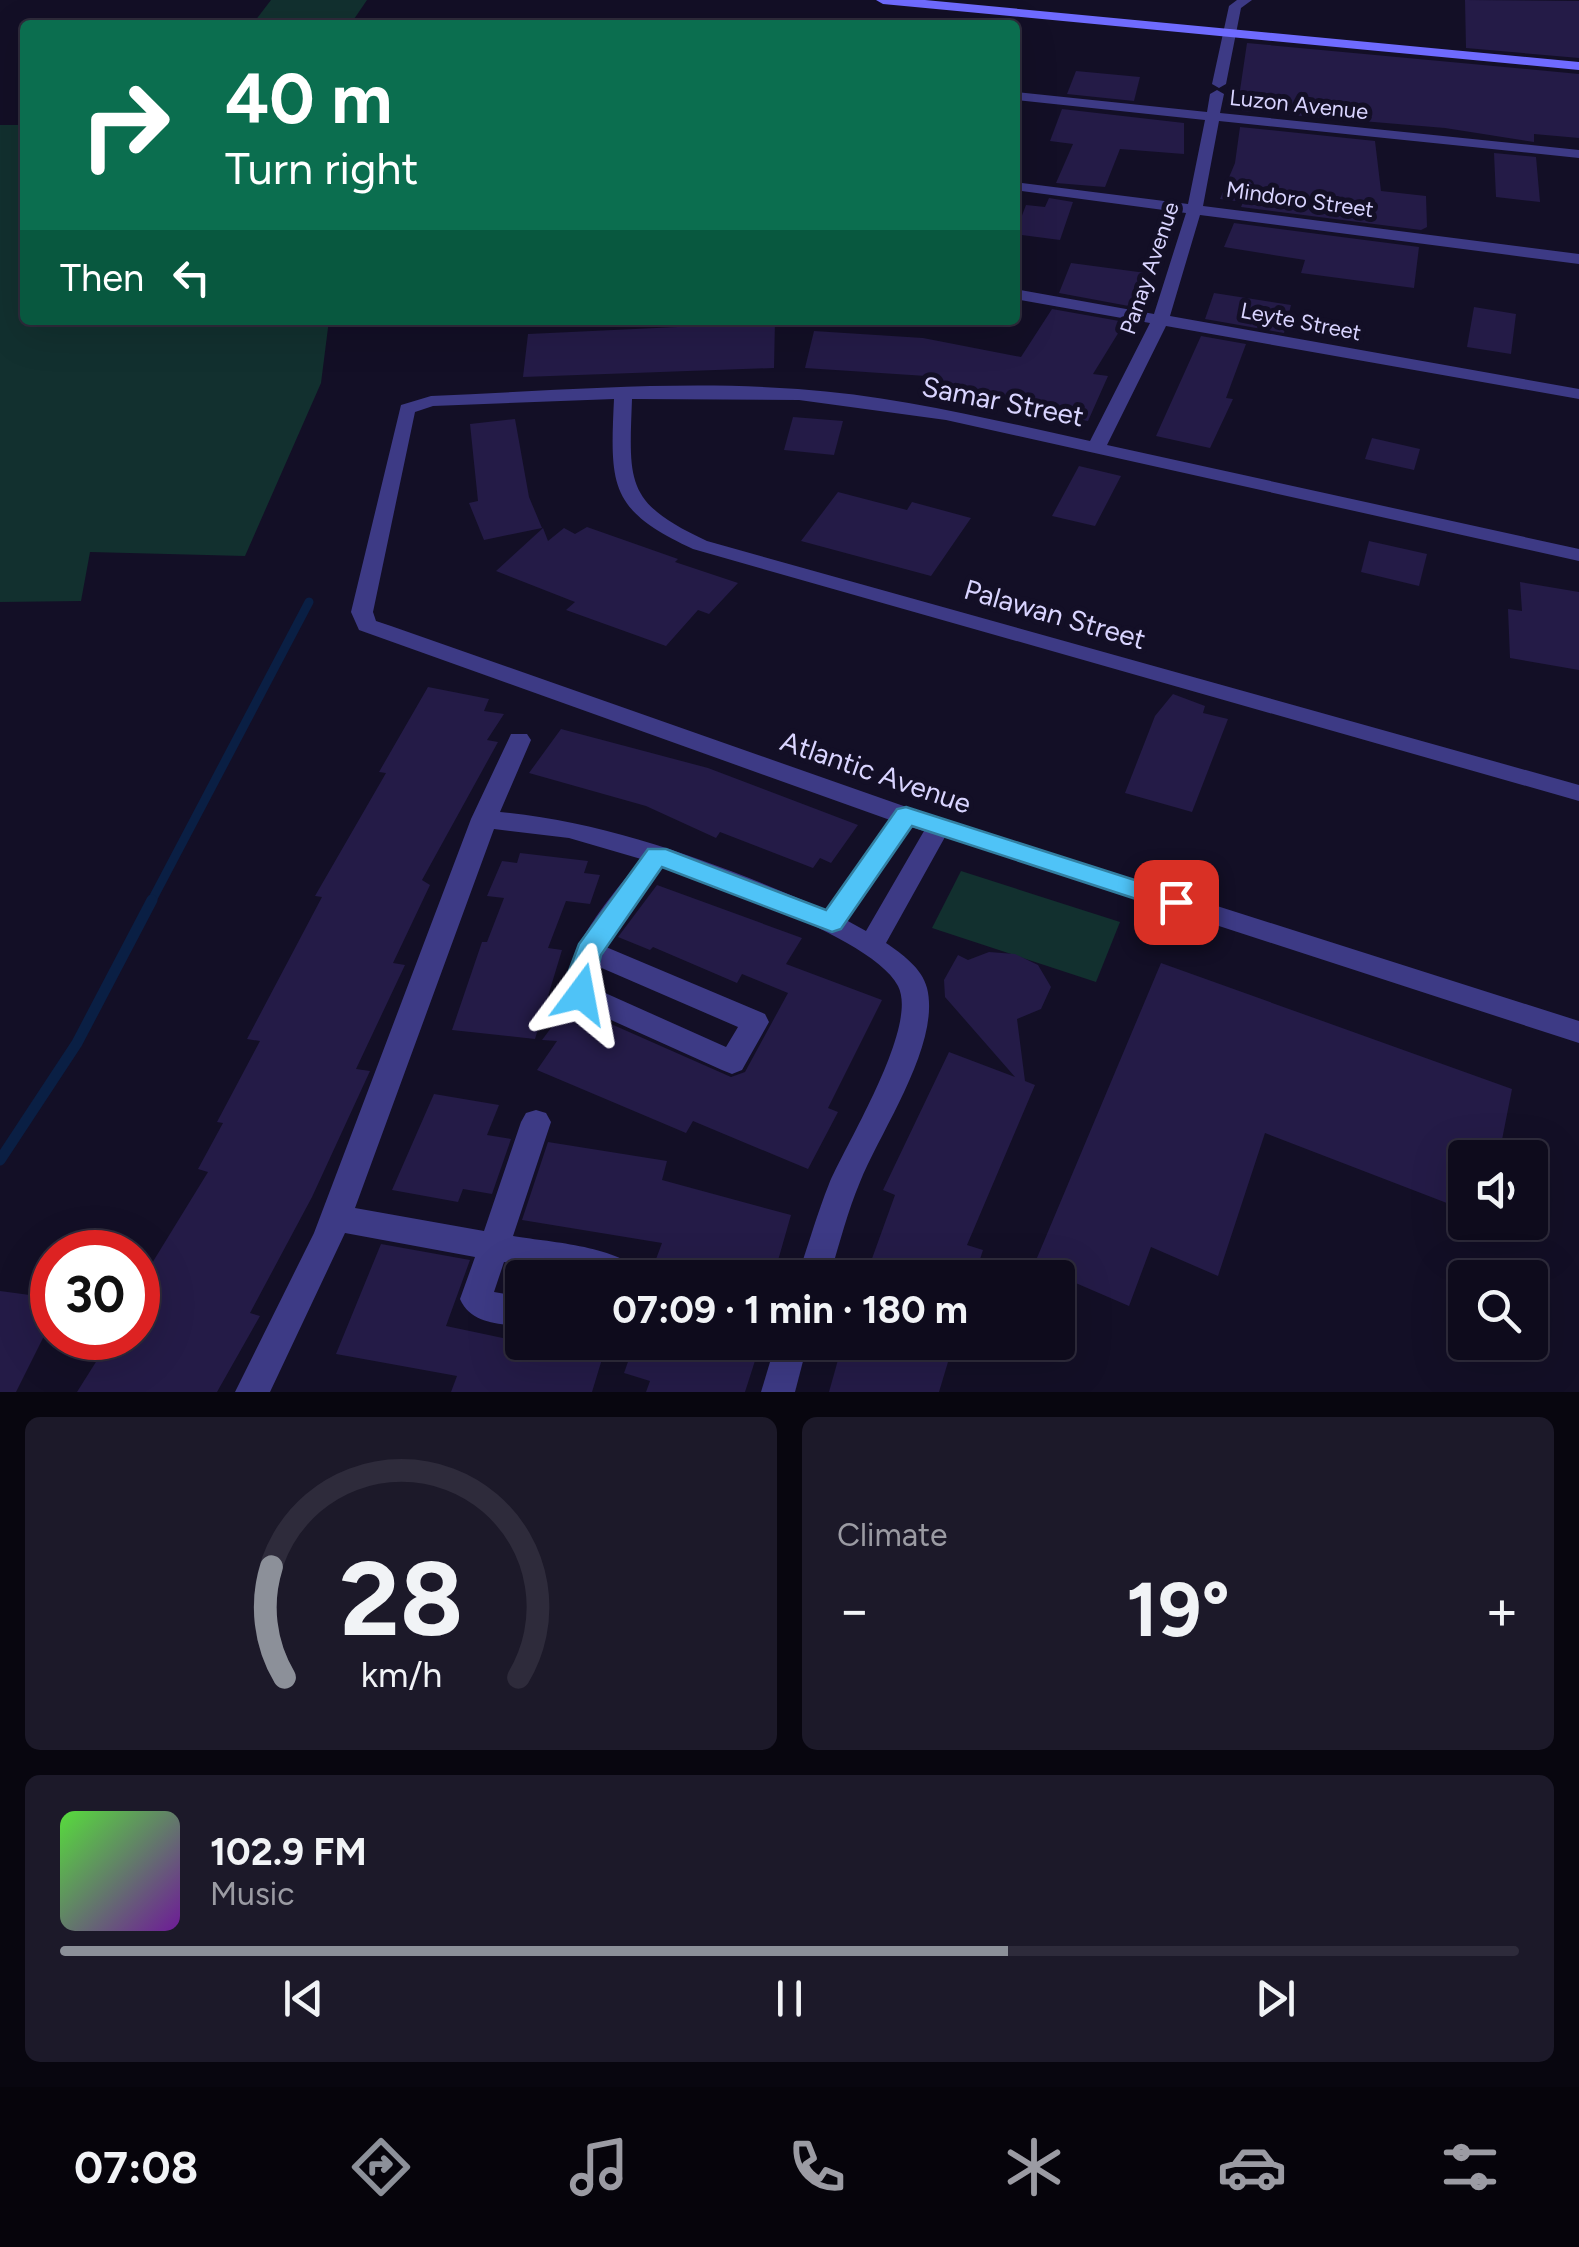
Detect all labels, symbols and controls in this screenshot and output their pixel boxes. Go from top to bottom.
text: 40 m [225,56,392,141]
icon: right [60,60,190,190]
street label: Luzon Avenue [1228,84,1370,125]
text: Turn right [225,141,418,195]
street label: Mindoro Street [1224,176,1376,223]
street label: Panay Avenue [1114,198,1185,338]
icon: left [164,250,219,305]
text: Then [60,255,144,301]
street label: Leyte Street [1238,297,1363,346]
street label: Samar Street [919,369,1087,433]
street label: Palawan Street [960,572,1150,656]
street label: Atlantic Avenue [776,723,976,821]
pin [1134,860,1219,945]
icon: arrive [1149,875,1204,930]
position arrow [529,942,633,1046]
map controls [1448,1140,1548,1360]
button: sound [1448,1140,1548,1240]
speed limit sign: 30 [30,1230,160,1360]
button: search [1448,1260,1548,1360]
text: 07:09 · 1 min · 180 m [612,1287,968,1333]
text: Climate [837,1516,948,1554]
text: 28 [339,1536,463,1661]
text: 19° [1126,1565,1230,1655]
text: − [837,1577,871,1643]
text: + [1485,1577,1519,1643]
text: km/h [360,1653,442,1696]
text: 102.9 FM [210,1829,367,1875]
text: Music [210,1875,295,1913]
icon: previous [276,1971,331,2026]
icon: pause [762,1971,817,2026]
icon: next [1248,1971,1303,2026]
icon: directions [346,2132,416,2202]
icon: music [564,2132,634,2202]
icon: phone [782,2132,852,2202]
icon: climate [999,2132,1069,2202]
icon: car [1217,2132,1287,2202]
icon: filters [1435,2132,1505,2202]
text: 07:08 [74,2140,198,2194]

